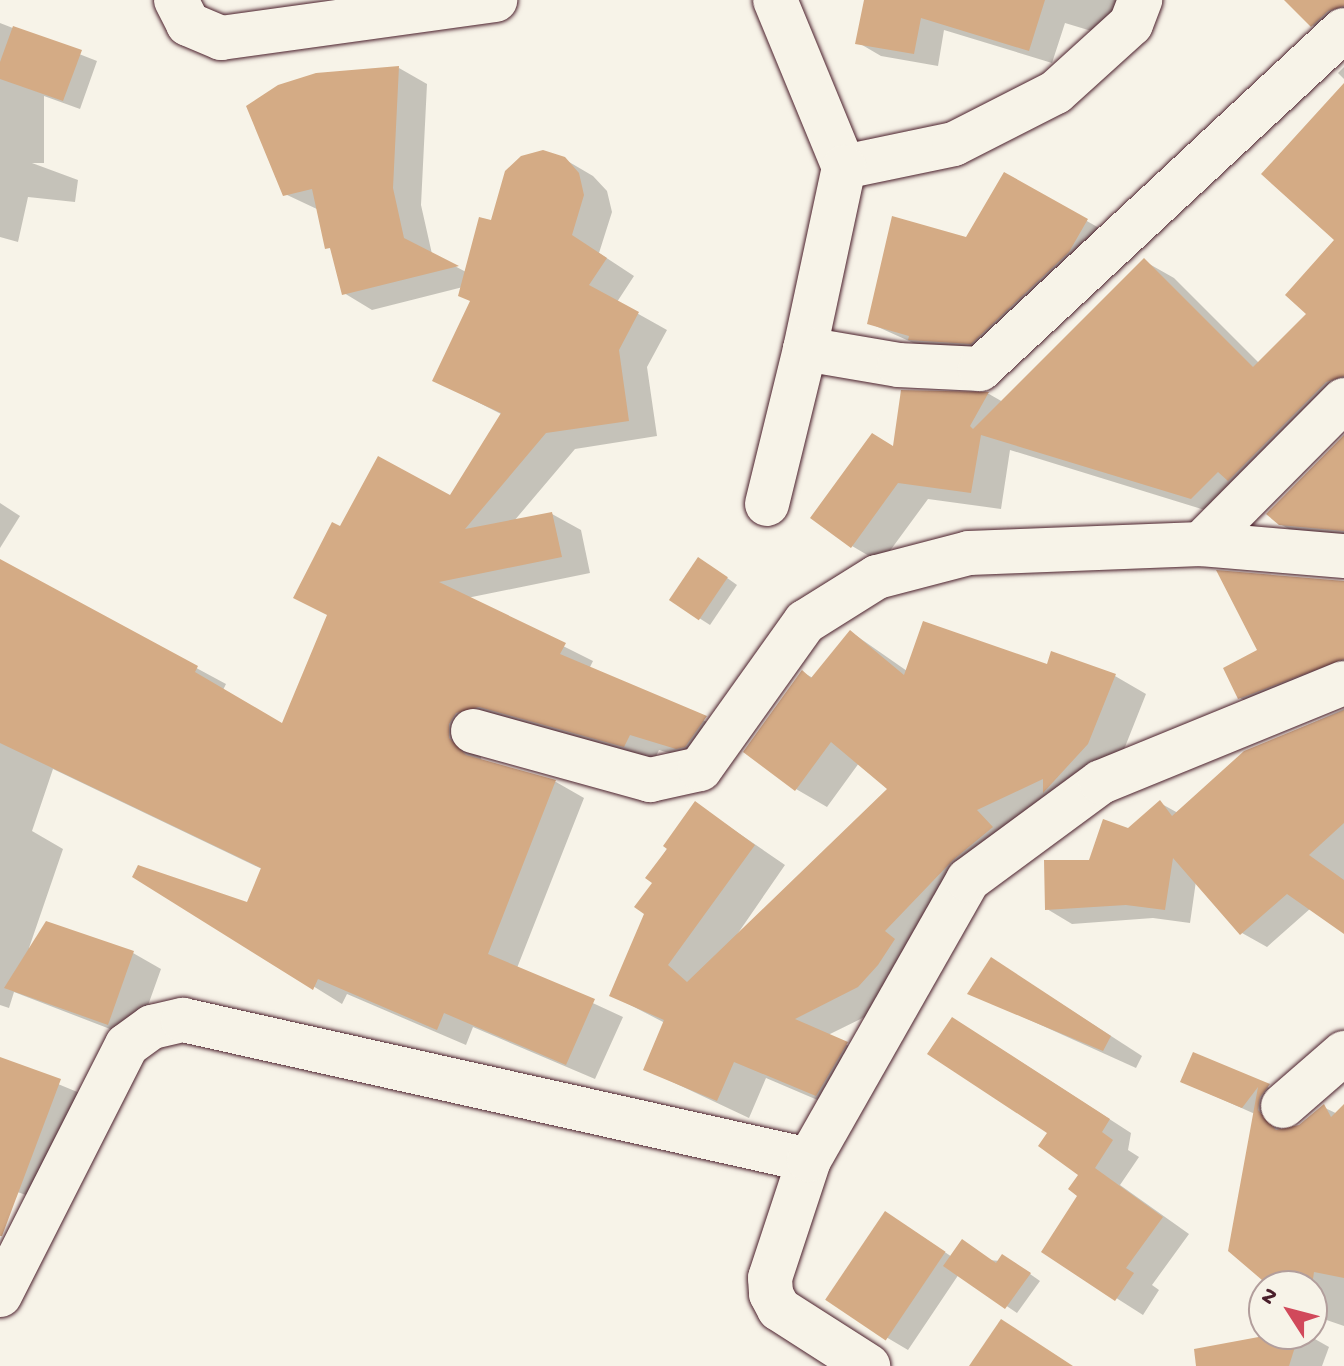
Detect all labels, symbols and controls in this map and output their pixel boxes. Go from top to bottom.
north arrow [1248,1270,1328,1350]
text: N [1255,1284,1285,1311]

